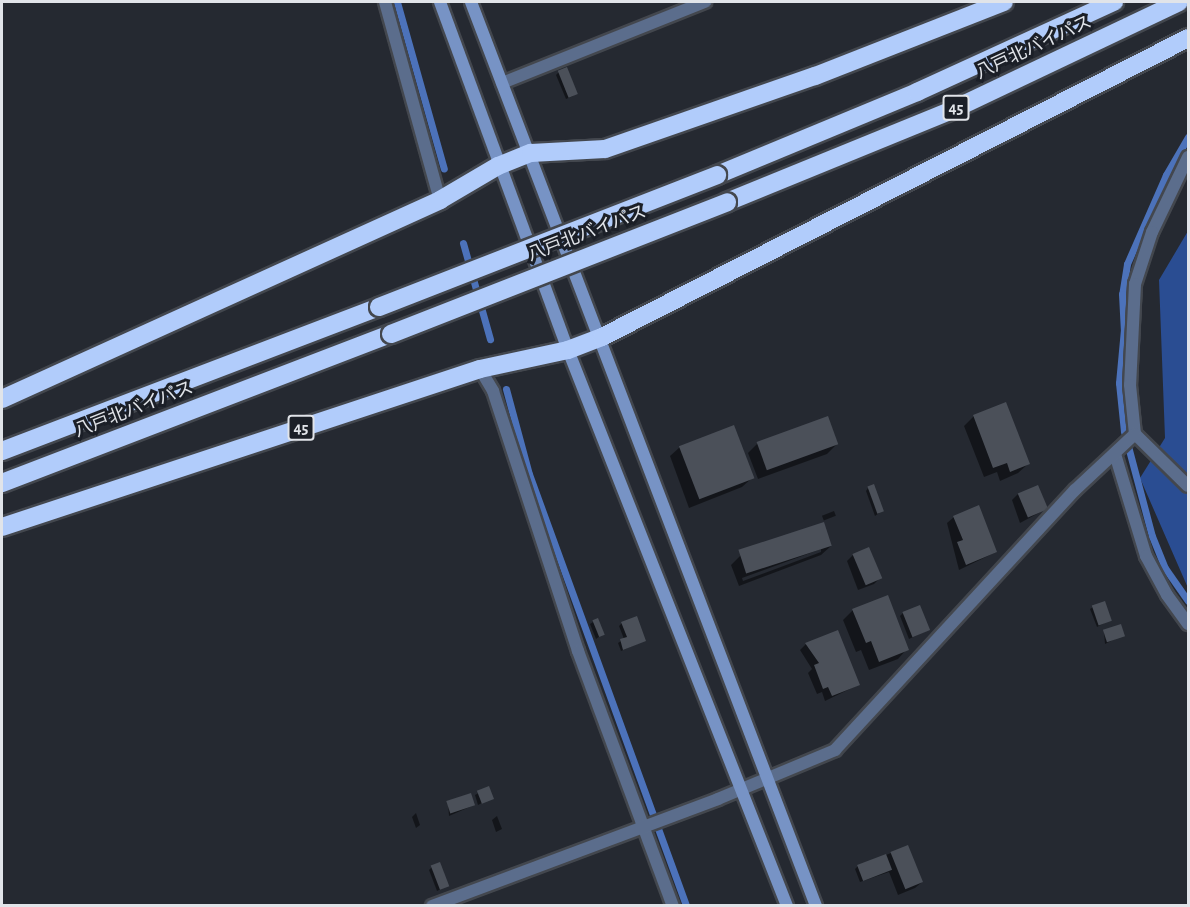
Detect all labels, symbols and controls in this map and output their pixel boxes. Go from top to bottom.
street label: 八戸北バイパス [972,12,1096,84]
road number: 45 [942,95,970,121]
street label: 八戸北バイパス [524,201,650,267]
street label: 八戸北バイパス [71,377,197,443]
road number: 45 [288,415,314,441]

